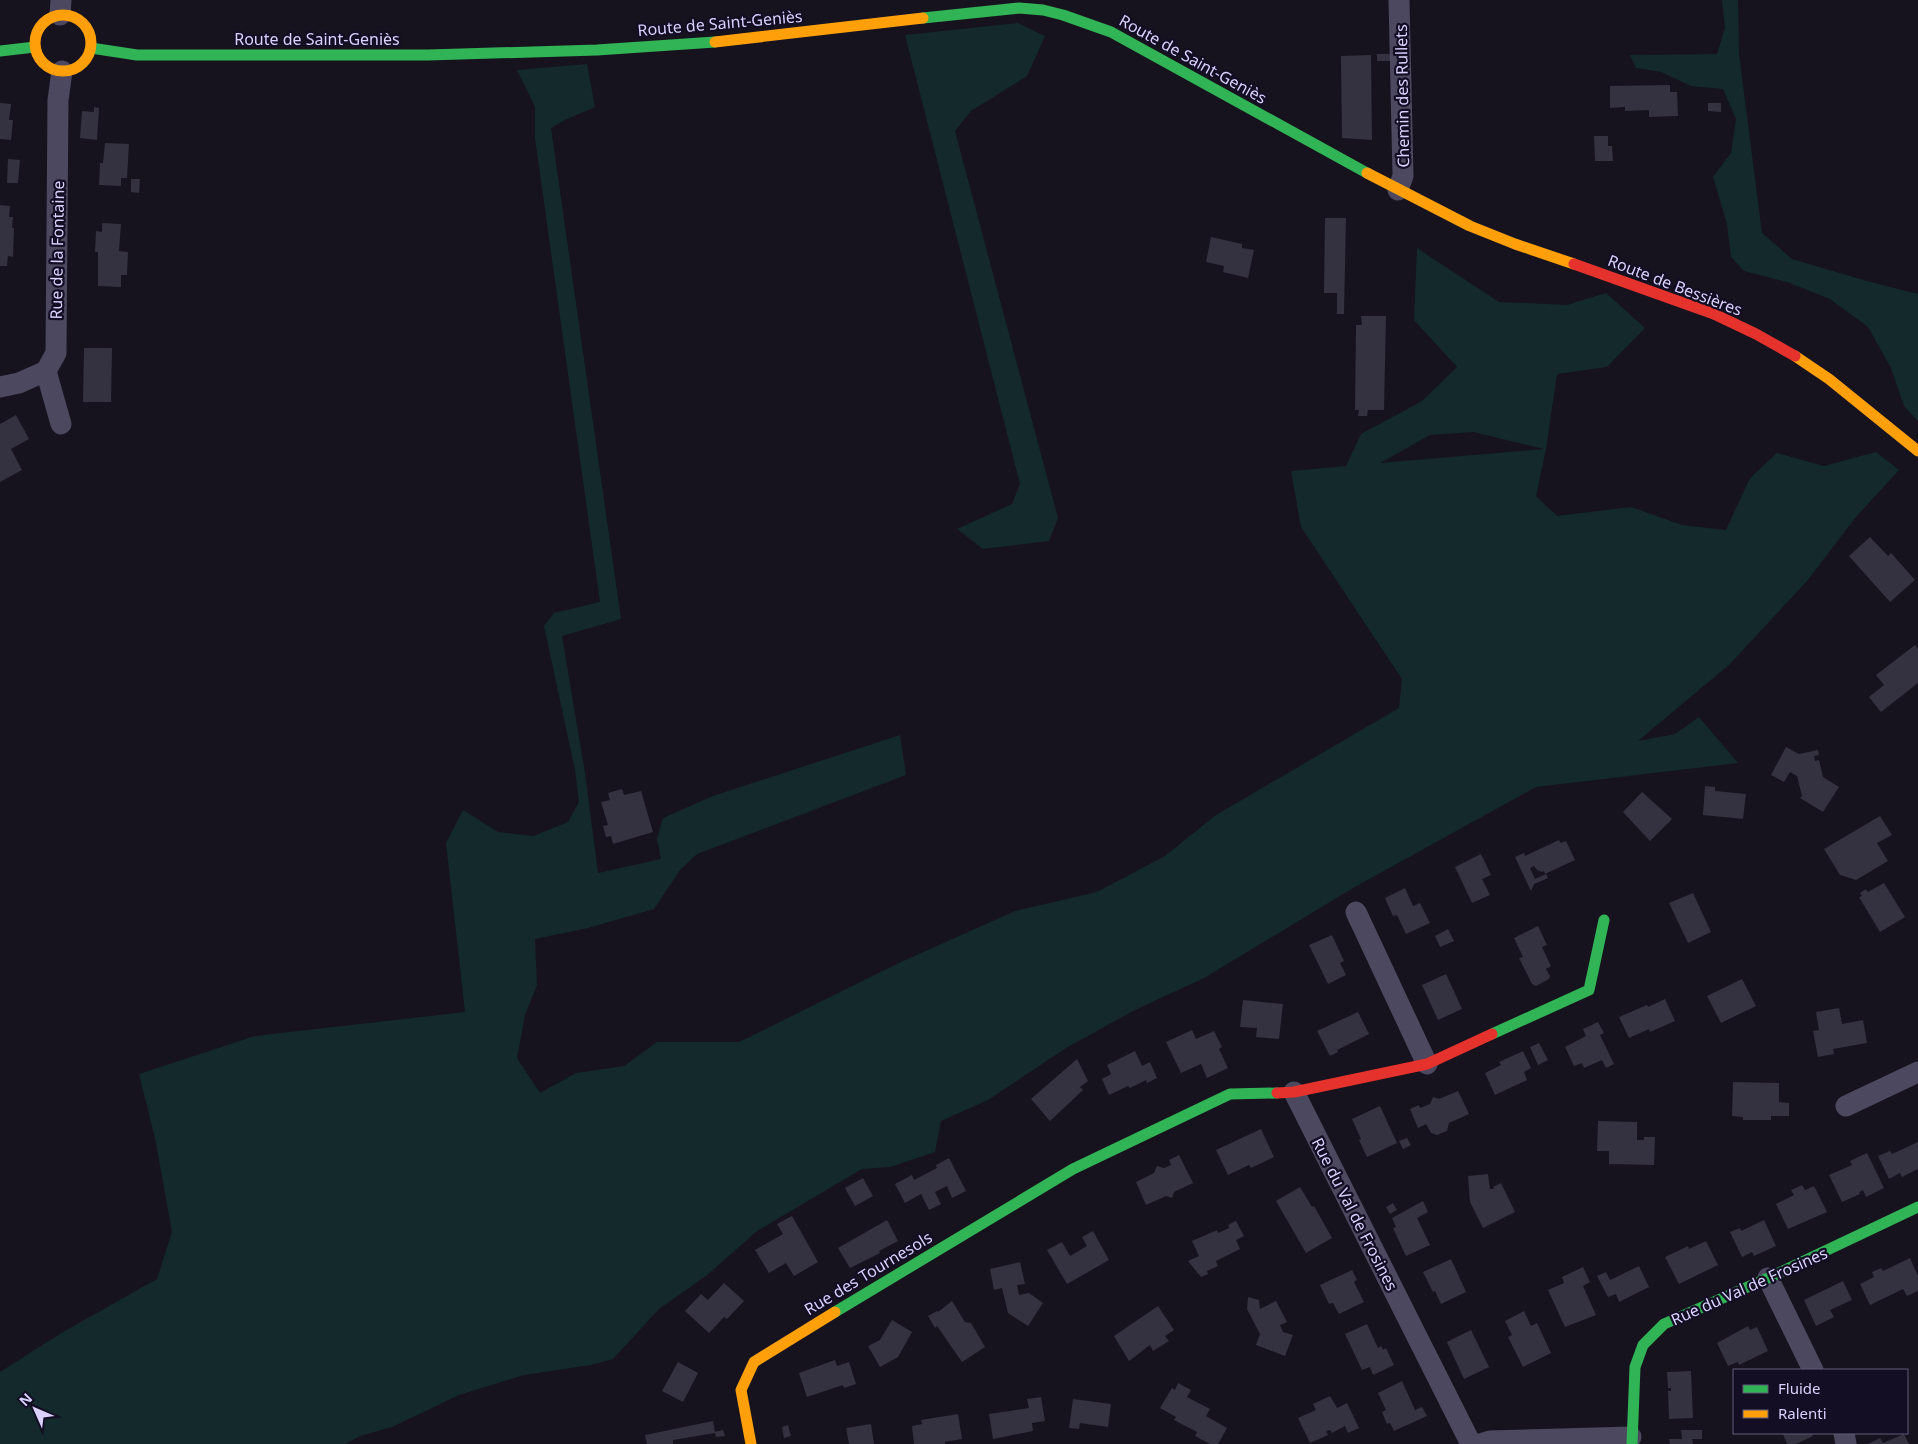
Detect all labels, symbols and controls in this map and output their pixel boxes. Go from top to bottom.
street label: Route de Saint-Geniès [637,5,803,41]
street label: Route de Saint-Geniès [1115,9,1271,109]
street label: Chemin des Rullets [1390,24,1414,168]
street label: Route de Saint-Geniès [234,28,400,50]
street label: Rue de la Fontaine [45,180,69,320]
street label: Route de Bessières [1605,249,1745,321]
street label: Rue du Val de Frosines [1307,1134,1403,1294]
street label: Rue des Tournesols [800,1226,936,1320]
street label: Rue du Val de Frosines [1667,1242,1831,1330]
legend [1733,1369,1908,1434]
text: Fluide [1778,1378,1820,1398]
north arrow [10,1384,60,1434]
text: N [15,1389,36,1410]
text: Ralenti [1778,1403,1827,1423]

